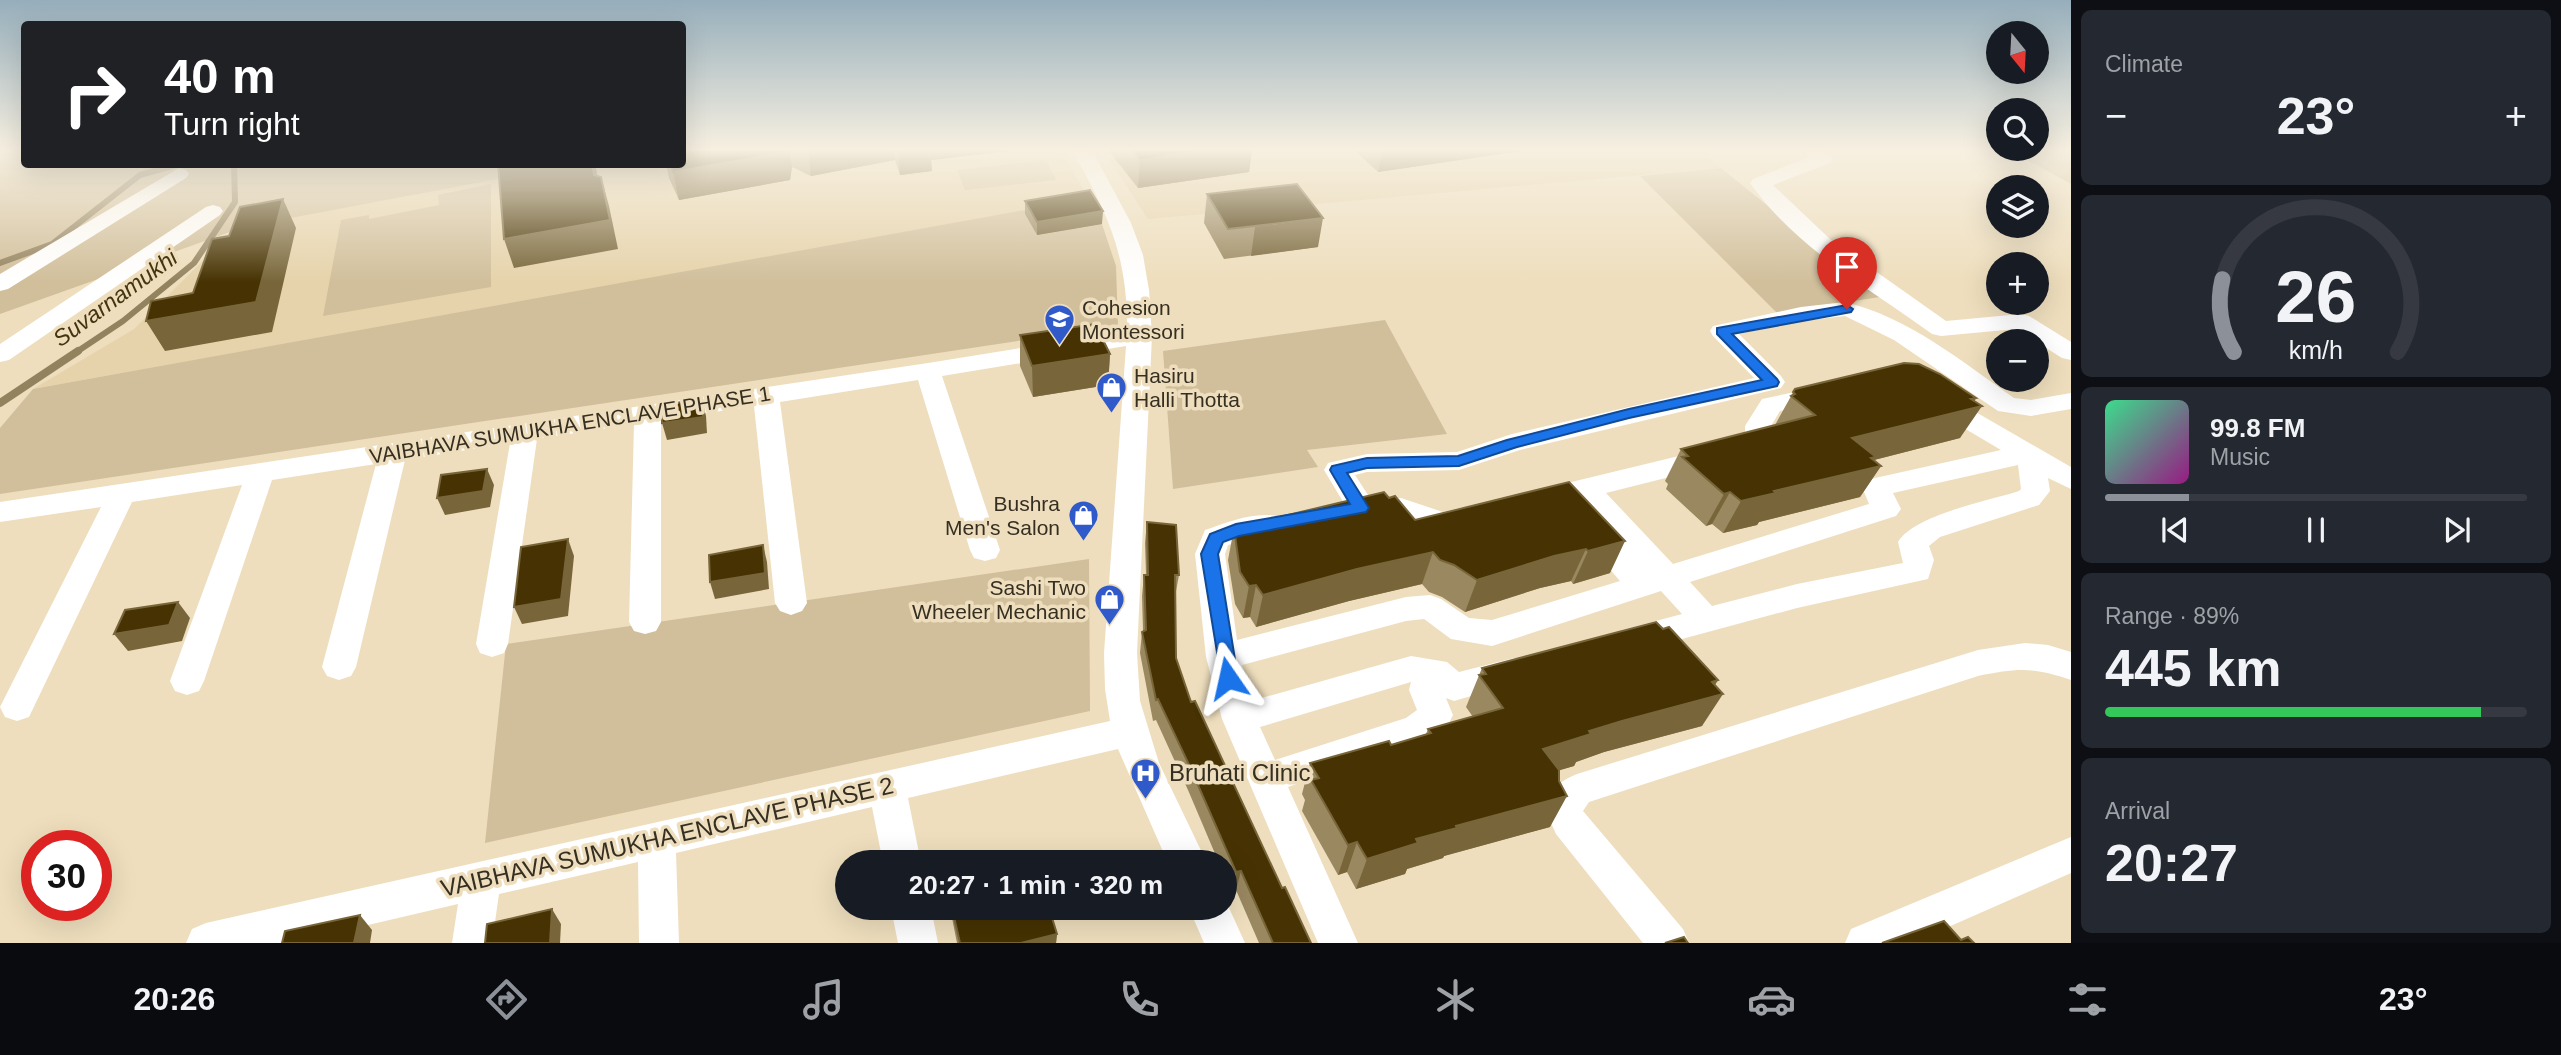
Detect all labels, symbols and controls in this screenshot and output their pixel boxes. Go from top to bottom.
north arrow [1986,21,2049,84]
map controls [1986,21,2049,392]
icon: right [49,49,140,140]
text: 40 m [164,49,276,103]
text: Climate [2105,51,2183,77]
text: 23° [2277,87,2355,145]
text: − [2105,95,2127,137]
text: + [2505,95,2527,137]
button: search [1986,98,2049,161]
text: Turn right [164,106,300,142]
button: layers [1986,175,2049,238]
pin [1817,237,1877,309]
water label: Suvarnamukhi [48,244,183,352]
icon: arrive [1828,248,1866,286]
button: + [1986,252,2049,315]
text: 26 [2276,257,2356,338]
place label: Cohesion Montessori [1082,296,1185,343]
school or university icon: Cohesion Montessori [1042,303,1076,347]
button: − [1986,329,2049,392]
text: km/h [2289,336,2343,364]
place label: Hasiru Halli Thotta [1134,364,1240,411]
shop icon: Hasiru Halli Thotta [1094,371,1128,415]
street label: VAIBHAVA SUMUKHA ENCLAVE PHASE 1 [368,381,772,468]
text: 99.8 FM [2210,413,2305,443]
text: Music [2210,444,2270,470]
place label: Bushra Men's Salon [945,492,1060,539]
shop icon: Bushra Men's Salon [1066,499,1100,543]
icon: previous [2156,511,2194,549]
icon: pause [2297,511,2335,549]
icon: next [2438,511,2476,549]
place label: Sashi Two Wheeler Mechanic [912,576,1086,623]
shop icon: Sashi Two Wheeler Mechanic [1092,583,1126,627]
text: Range · 89% [2105,603,2239,629]
text: 445 km [2105,639,2281,697]
position arrow [1191,641,1265,715]
hospital icon: Bruhati Clinic [1129,756,1163,800]
place label: Bruhati Clinic [1169,759,1310,786]
street label: VAIBHAVA SUMUKHA ENCLAVE PHASE 2 [438,771,896,902]
text: Arrival [2105,798,2170,824]
speed limit sign: 30 [21,830,112,921]
text: 20:27 [2105,834,2238,892]
text: 20:27 · 1 min · 320 m [909,870,1163,900]
icon: directions [482,975,531,1024]
icon: music [799,975,848,1024]
icon: phone [1115,975,1164,1024]
icon: climate [1431,975,1480,1024]
icon: car [1747,975,1796,1024]
icon: filters [2063,975,2112,1024]
text: 20:26 [134,981,215,1017]
text: 23° [2379,981,2427,1017]

